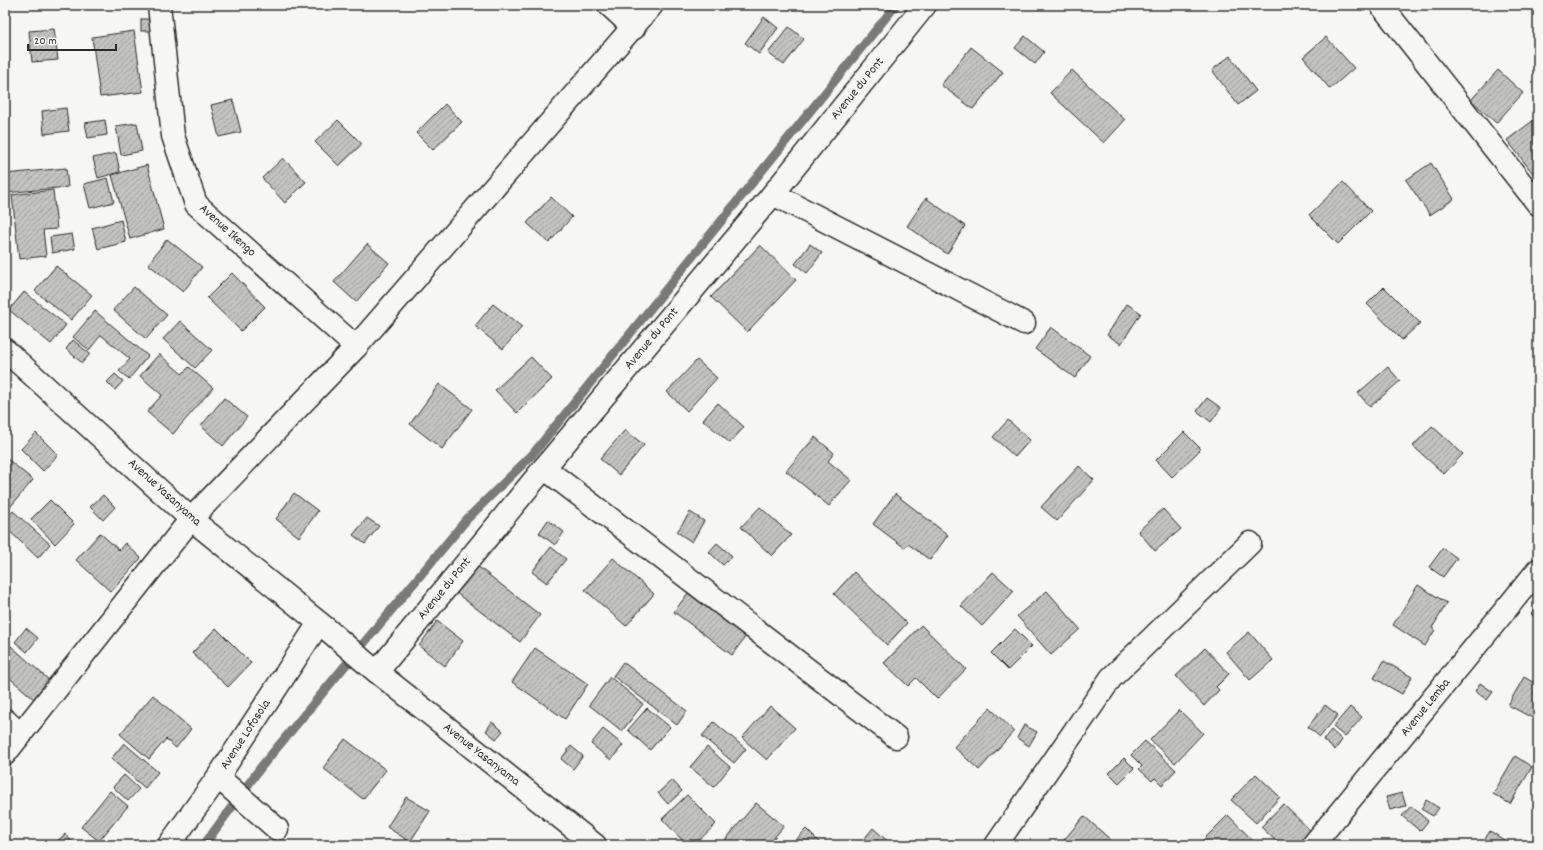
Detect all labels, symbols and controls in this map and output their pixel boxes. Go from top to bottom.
scale bar [28,26,116,52]
text: 20 m [34,33,57,50]
street label: Avenue du Pont [827,53,889,124]
street label: Avenue Ikengo [194,200,260,262]
street label: Avenue du Pont [620,304,684,374]
street label: Avenue Yasanyama [123,455,206,532]
street label: Avenue du Pont [414,553,476,624]
street label: Avenue Lemba [1397,674,1456,741]
street label: Avenue Lofosola [216,695,276,774]
street label: Avenue Yasanyama [438,719,524,792]

